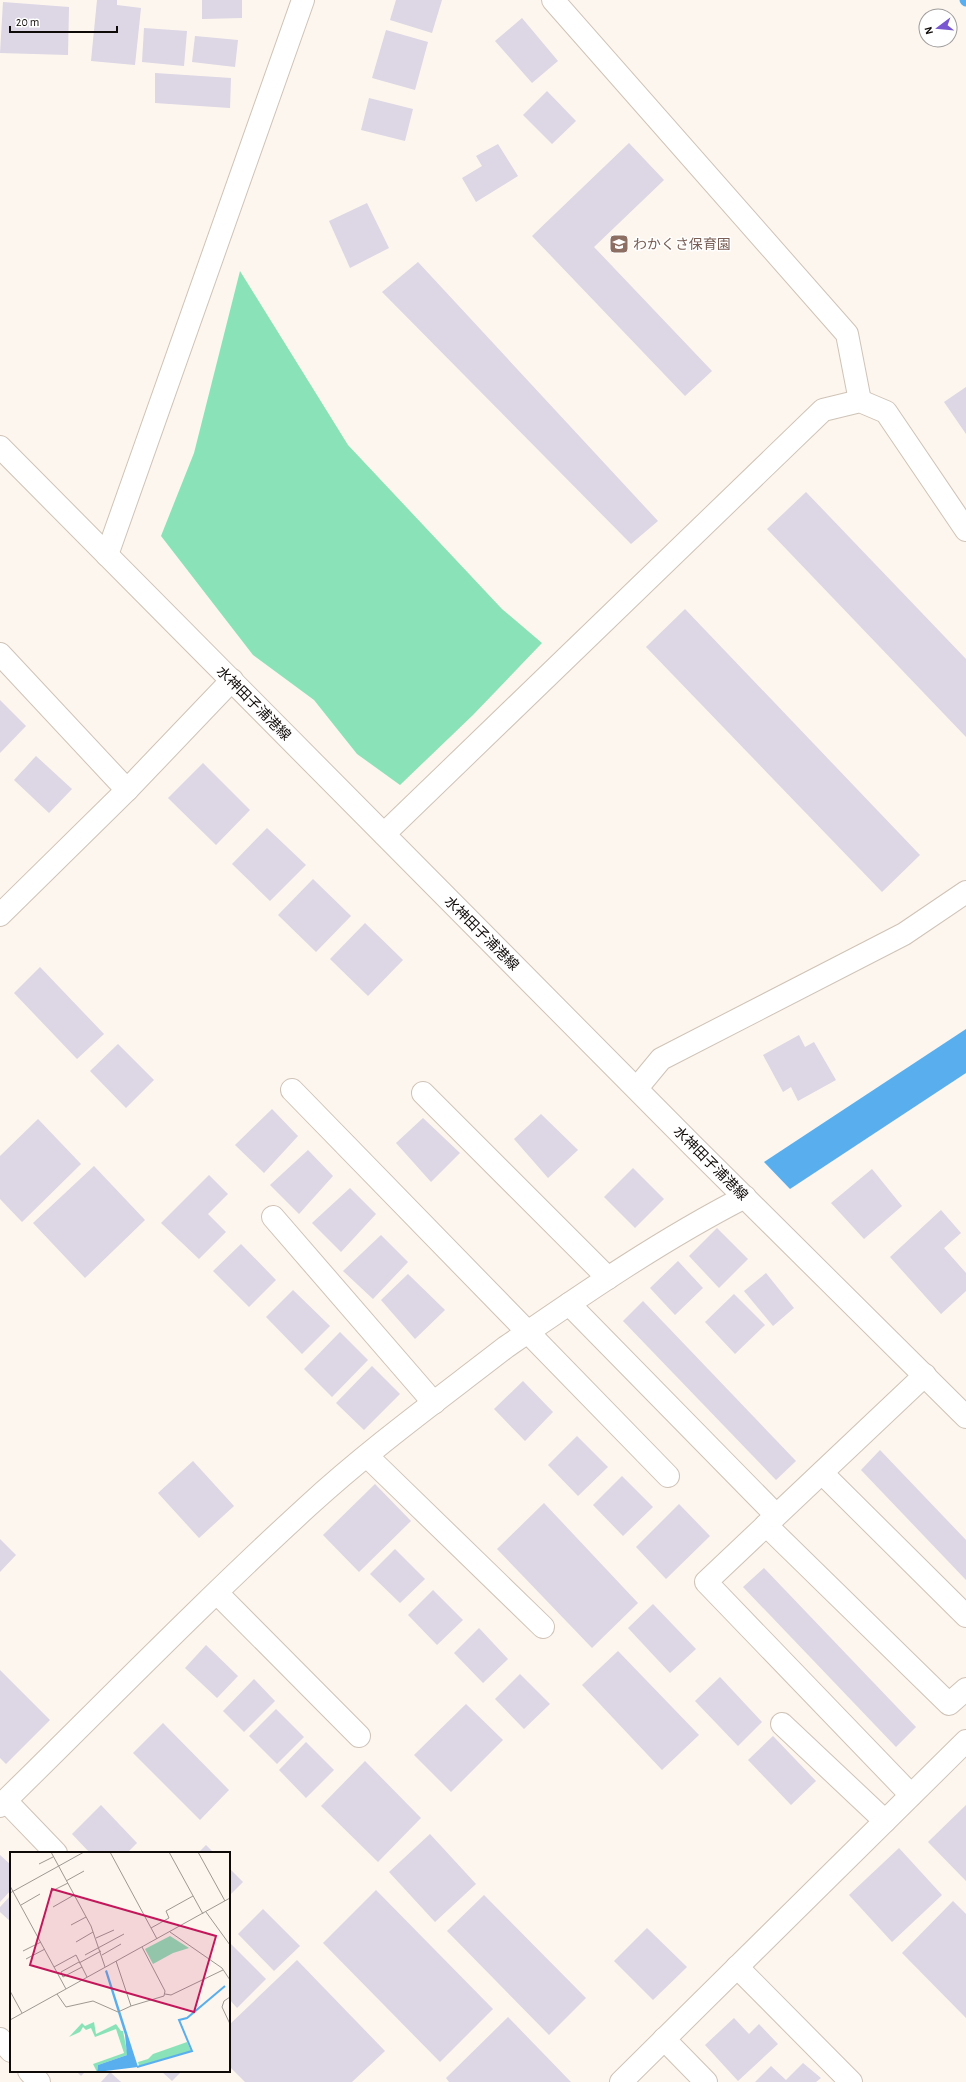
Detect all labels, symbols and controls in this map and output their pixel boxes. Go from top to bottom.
scale bar [10,8,117,34]
north arrow [918,8,958,48]
text: 20 m [16,16,39,28]
text: N [923,25,935,36]
school or university icon: わかくさ保育園 [608,233,630,255]
place label: わかくさ保育園 [633,237,731,252]
street label: 水神田子浦港線 [214,663,294,743]
street label: 水神田子浦港線 [442,893,522,973]
street label: 水神田子浦港線 [671,1123,751,1203]
inset map [10,1852,230,2072]

